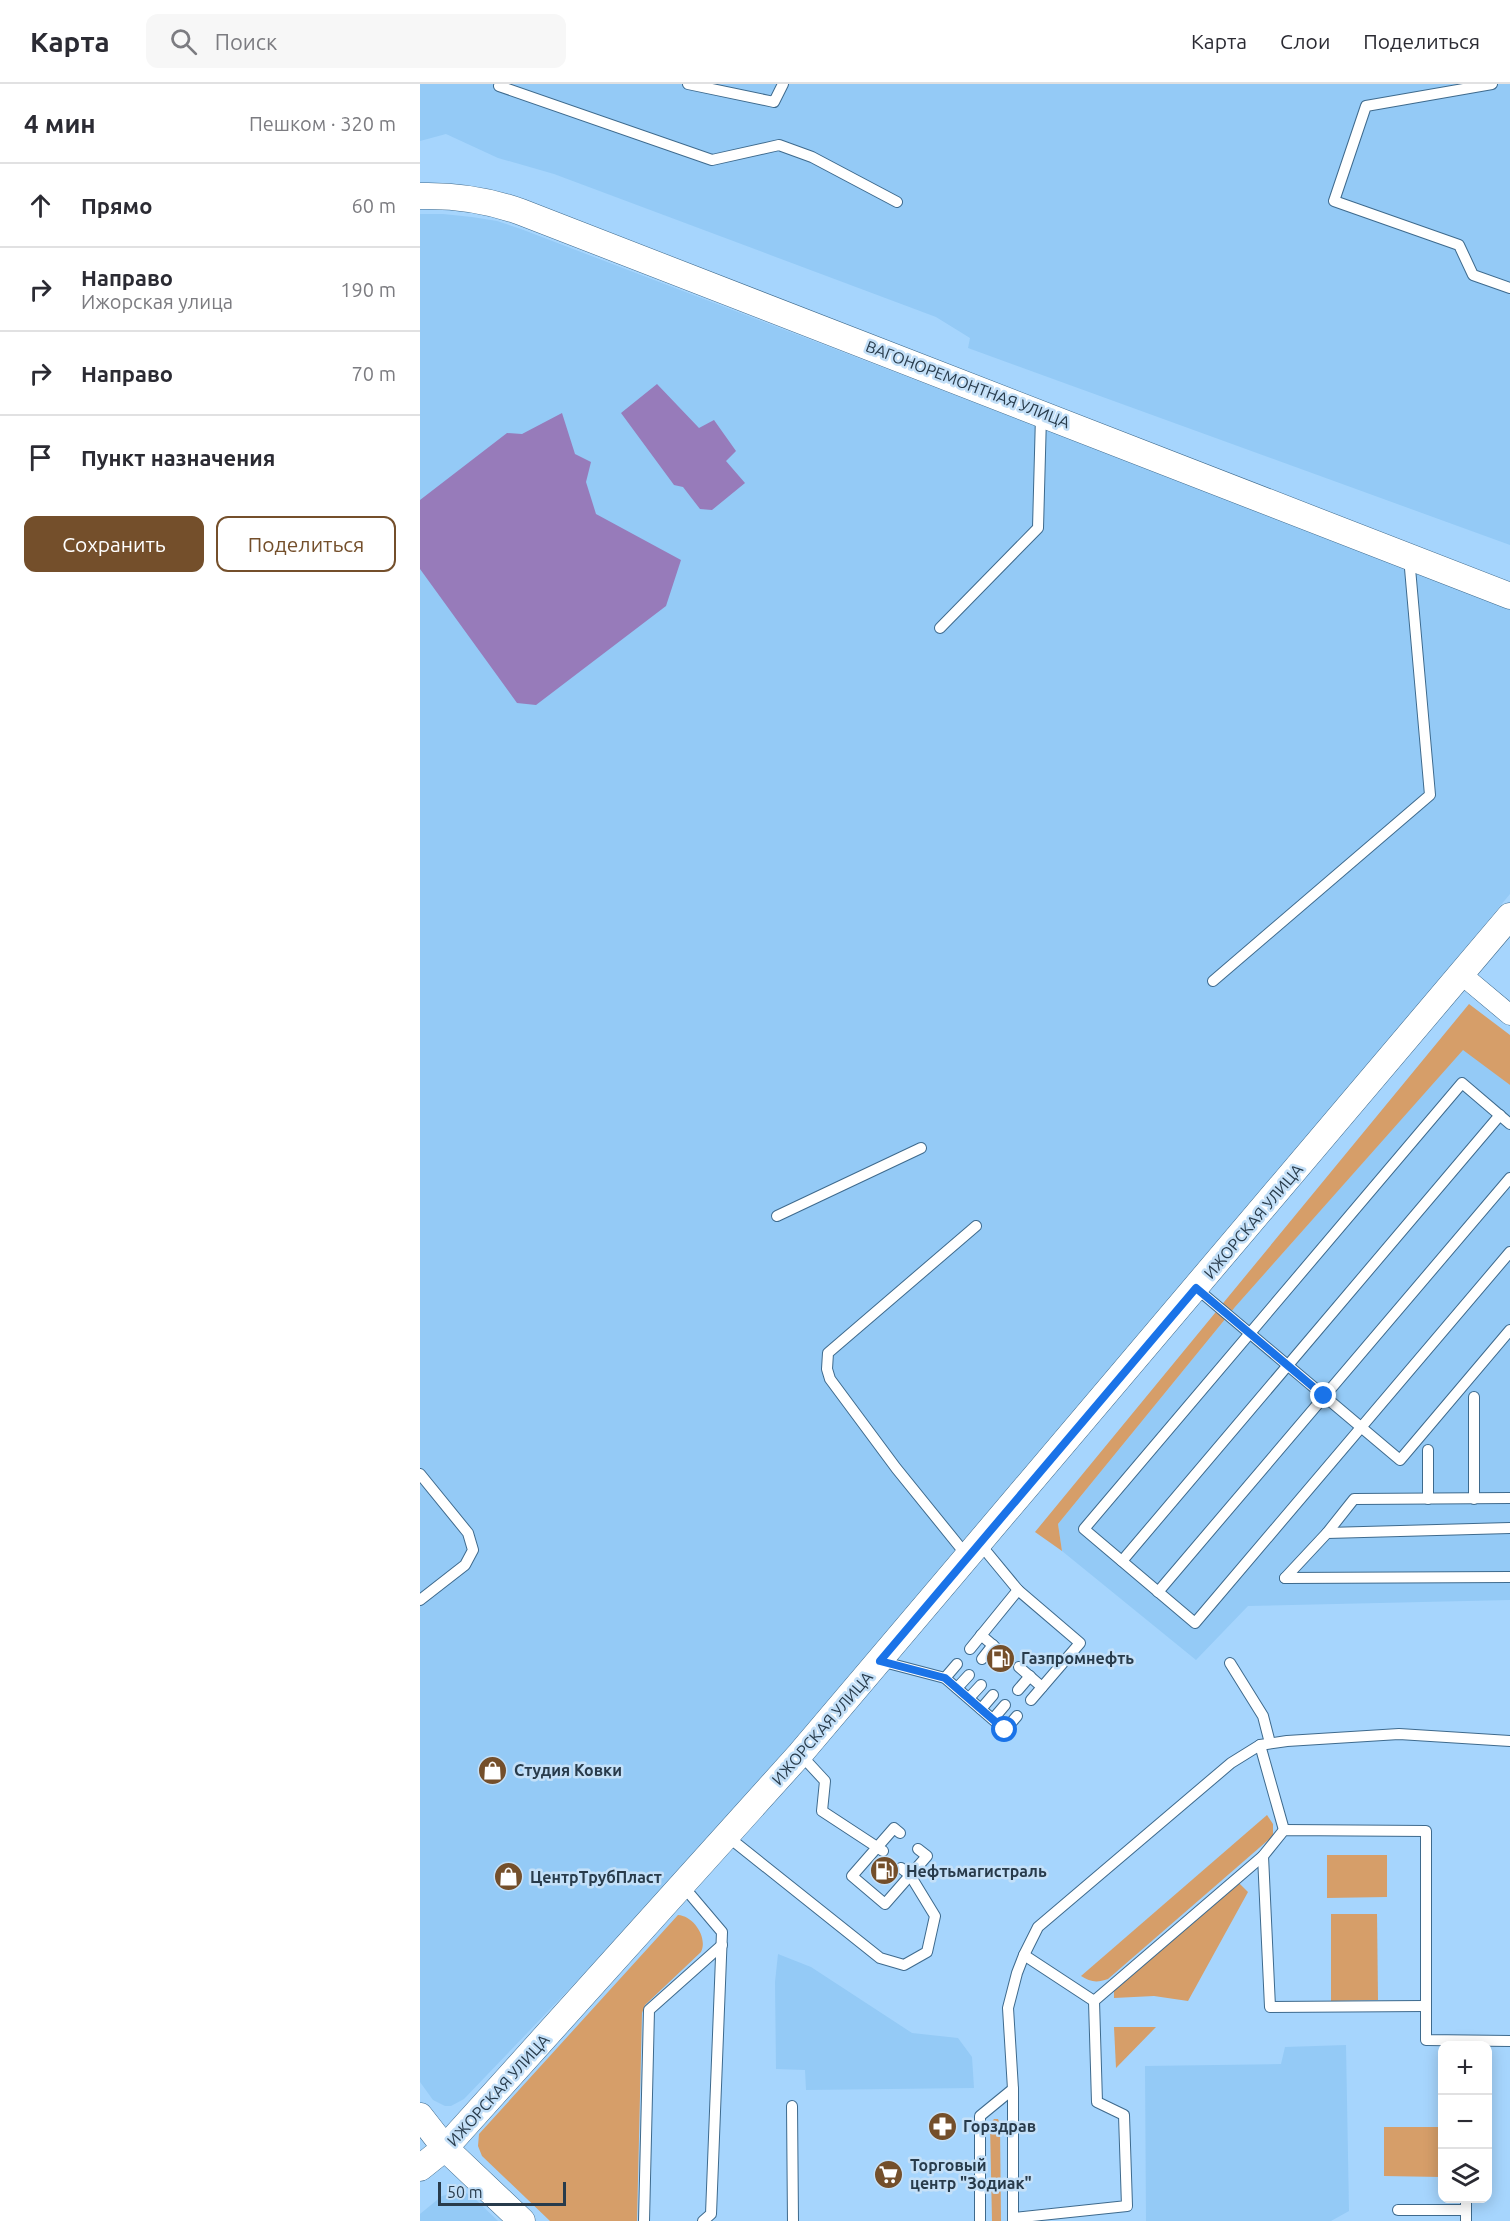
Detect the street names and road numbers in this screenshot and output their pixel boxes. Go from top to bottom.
street label: ВАГОНОРЕМОНТНАЯ УЛИЦА [863,337,1073,432]
street label: ИЖОРСКАЯ УЛИЦА [1200,1160,1307,1282]
street label: ИЖОРСКАЯ УЛИЦА [768,1667,876,1788]
street label: ИЖОРСКАЯ УЛИЦА [443,2030,553,2149]

